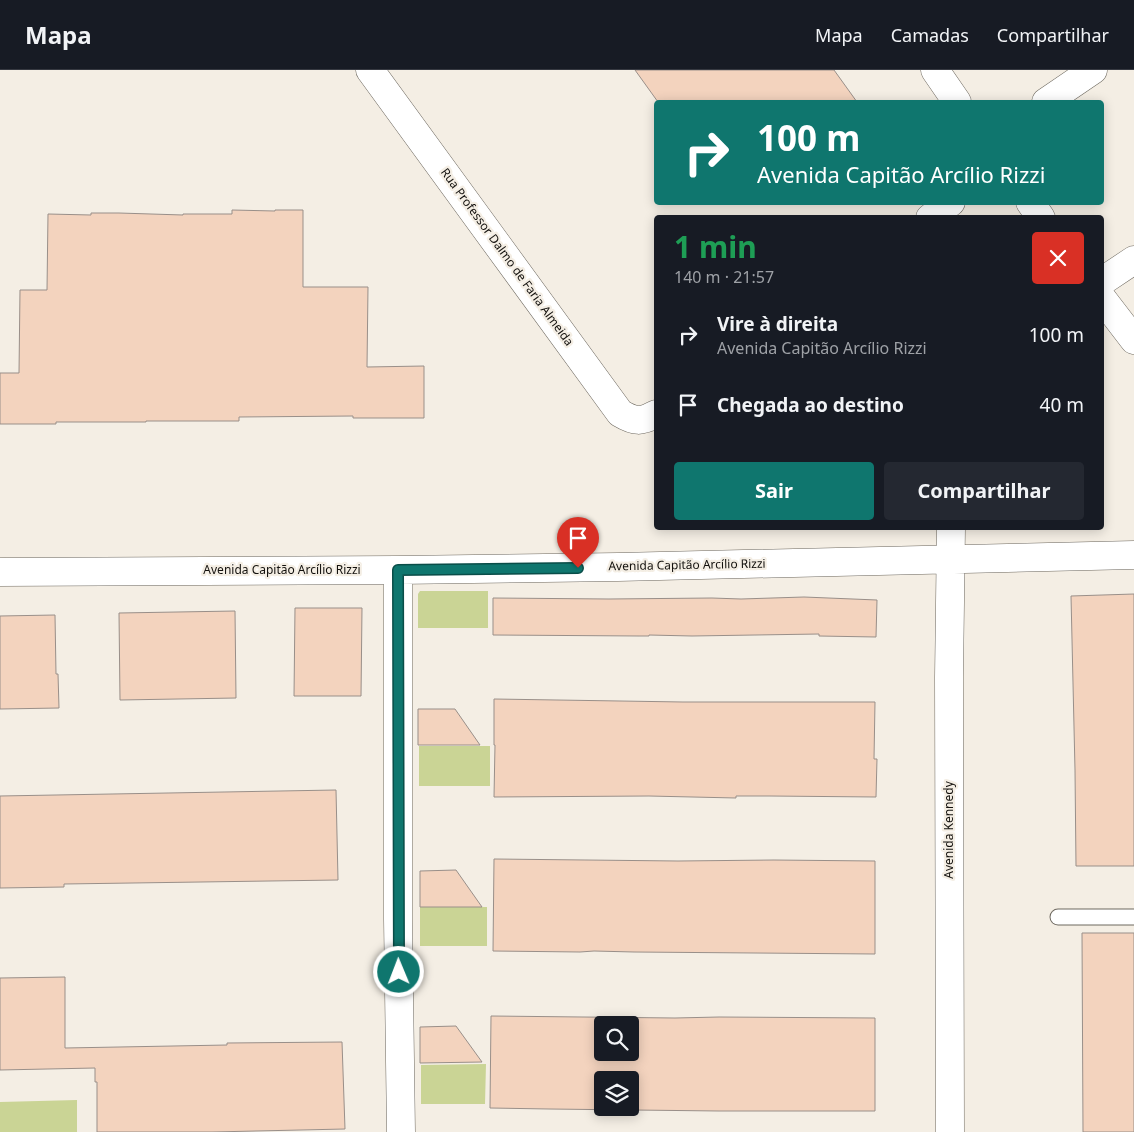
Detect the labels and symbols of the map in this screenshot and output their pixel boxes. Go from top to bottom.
street label: Rua Professor Dalmo de Faria Almeida [437,164,578,349]
pin [557,517,599,568]
street label: Avenida Capitão Arcílio Rizzi [608,555,766,574]
street label: Avenida Capitão Arcílio Rizzi [203,561,361,578]
street label: Avenida Kennedy [940,780,957,879]
position arrow [372,945,424,997]

